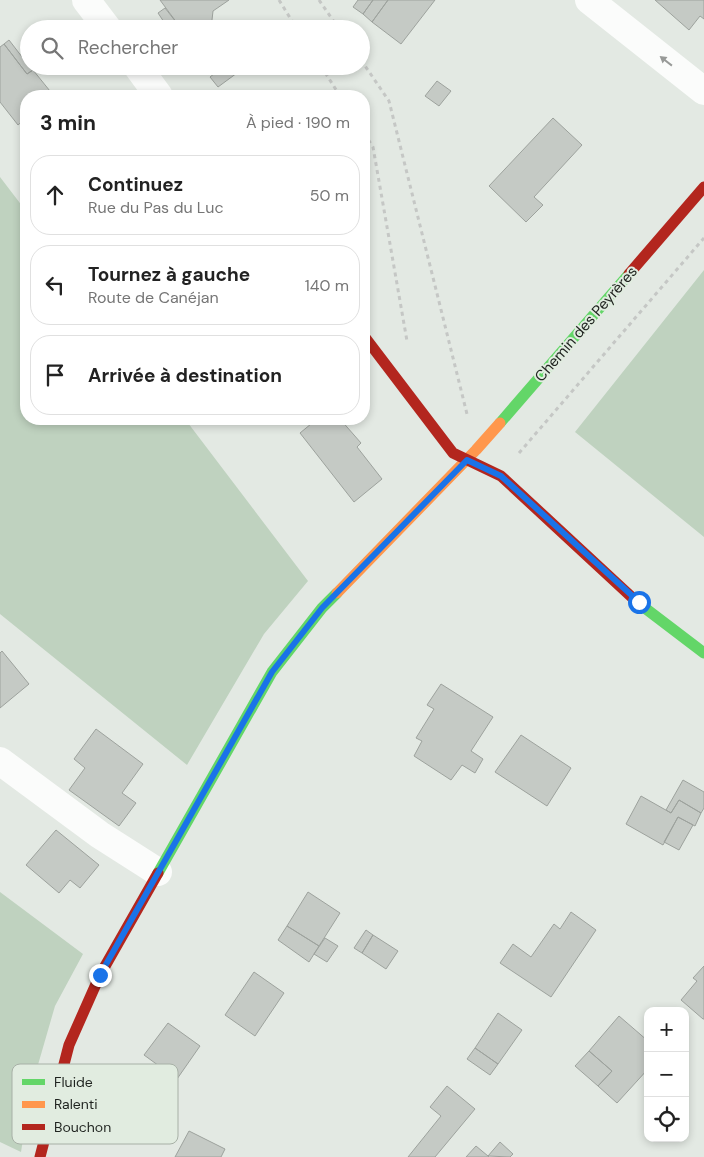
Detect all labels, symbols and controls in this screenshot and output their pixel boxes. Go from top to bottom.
search box [20,20,370,75]
icon: search [38,34,66,62]
text: Rechercher [78,35,178,60]
one-way arrow [660,55,673,66]
text: 3 min [40,109,96,137]
text: À pied · 190 m [246,112,350,133]
text: Continuez [88,172,183,197]
icon: ahead [41,181,69,209]
text: 50 m [310,185,349,206]
text: Rue du Pas du Luc [88,197,224,218]
text: Tournez à gauche [88,262,250,287]
street label: Chemin des Peyrères [530,262,642,386]
icon: left [41,271,69,299]
text: 140 m [305,275,349,296]
text: Route de Canéjan [88,287,219,308]
icon: arrive [41,361,69,389]
text: Arrivée à destination [88,363,282,388]
route start [628,591,651,614]
route end [89,964,112,987]
map controls [644,1007,689,1142]
button: + [644,1007,689,1052]
button: − [644,1052,689,1097]
legend [12,1064,178,1144]
text: Fluide [54,1073,93,1091]
text: Ralenti [54,1095,98,1113]
button: locate [644,1097,689,1142]
text: Bouchon [54,1118,111,1136]

